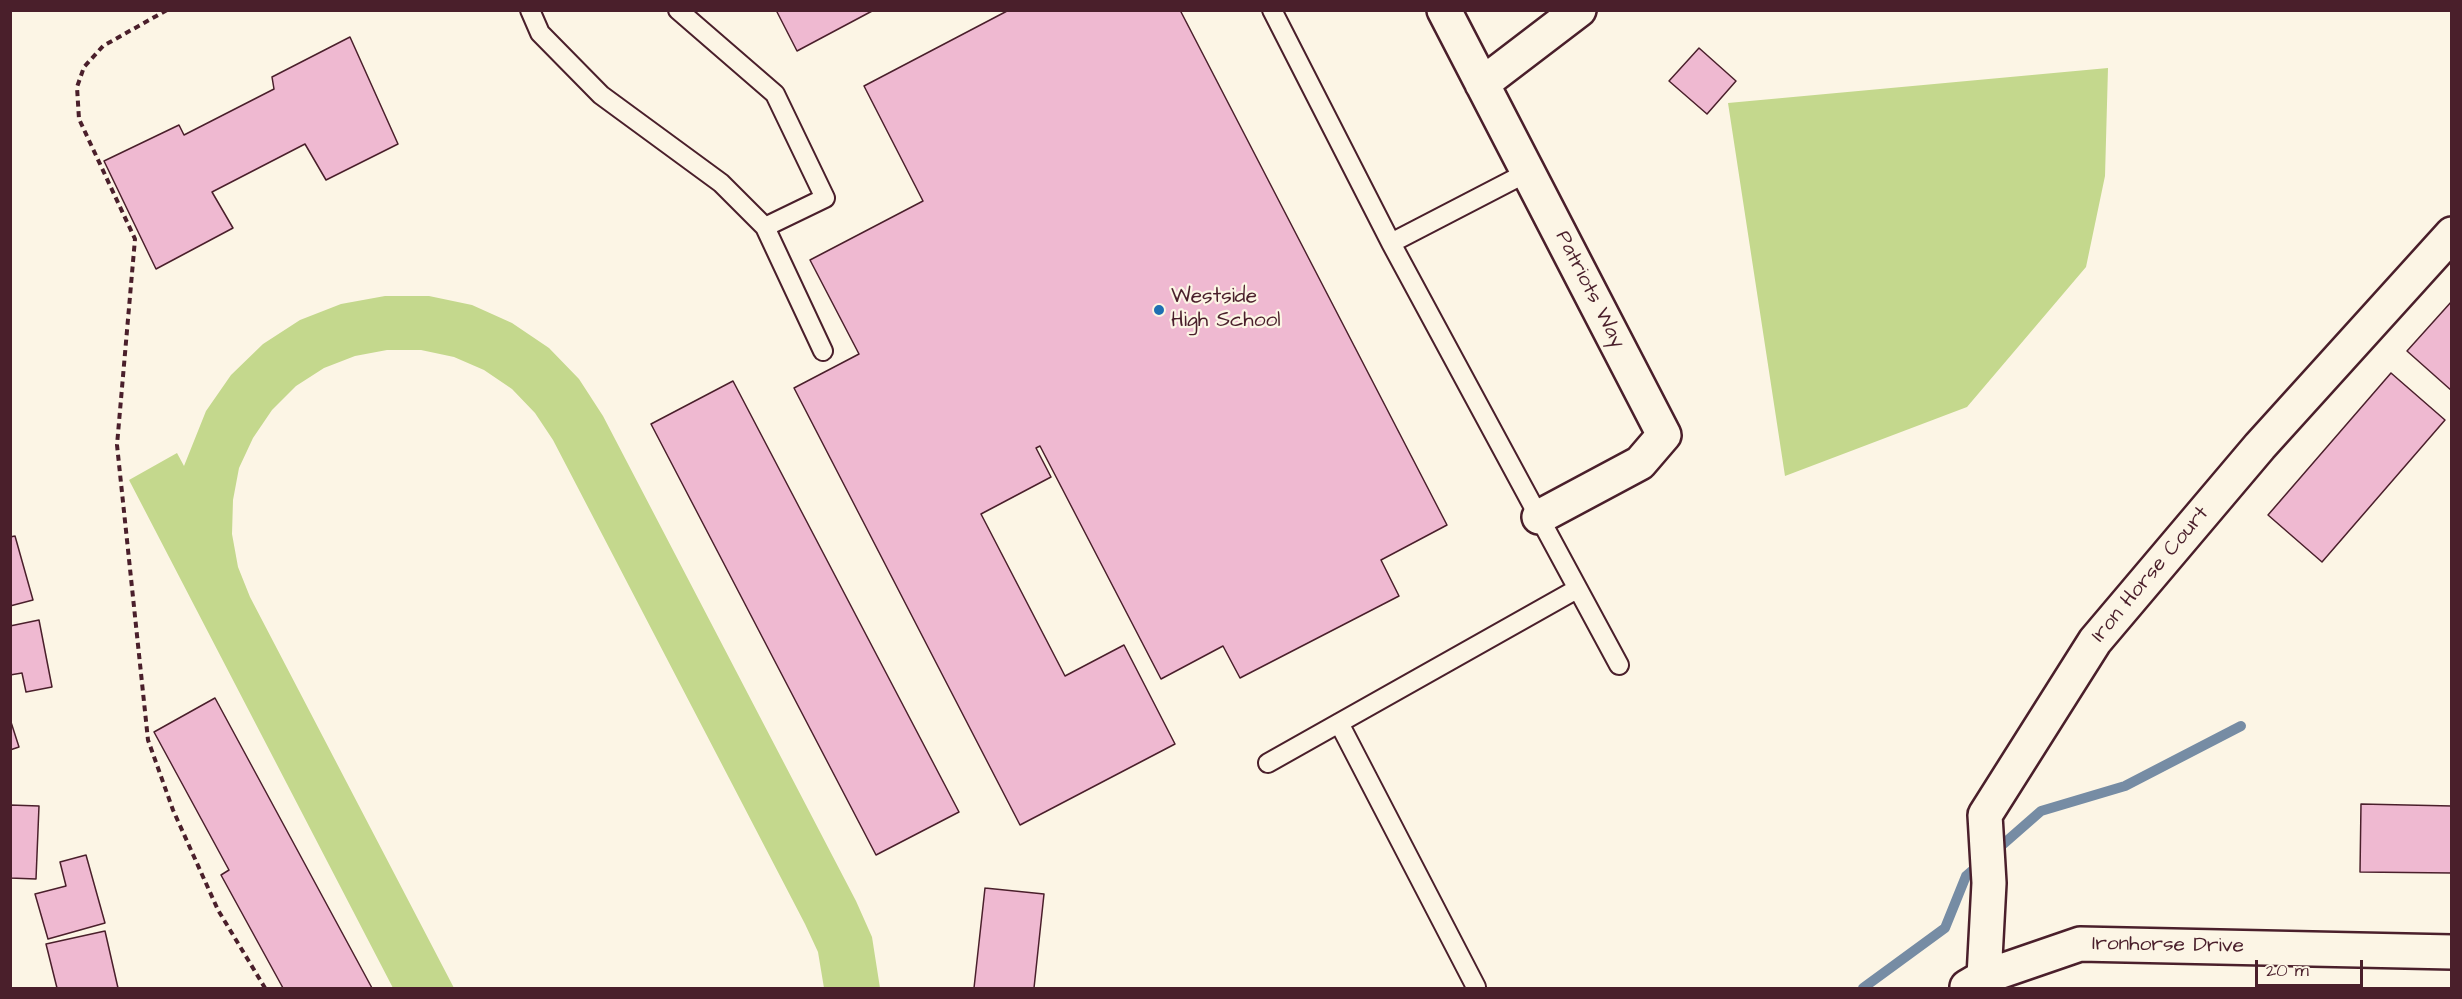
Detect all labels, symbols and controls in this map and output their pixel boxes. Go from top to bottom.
street label: Patriots Way [1549,227,1629,353]
place label: Westside High School [1171,285,1281,335]
marker: Westside High School [1152,303,1166,317]
street label: Iron Horse Court [2087,502,2215,648]
street label: Ironhorse Drive [2092,932,2244,960]
scale bar [2258,948,2366,986]
text: 20 m [2266,958,2309,983]

